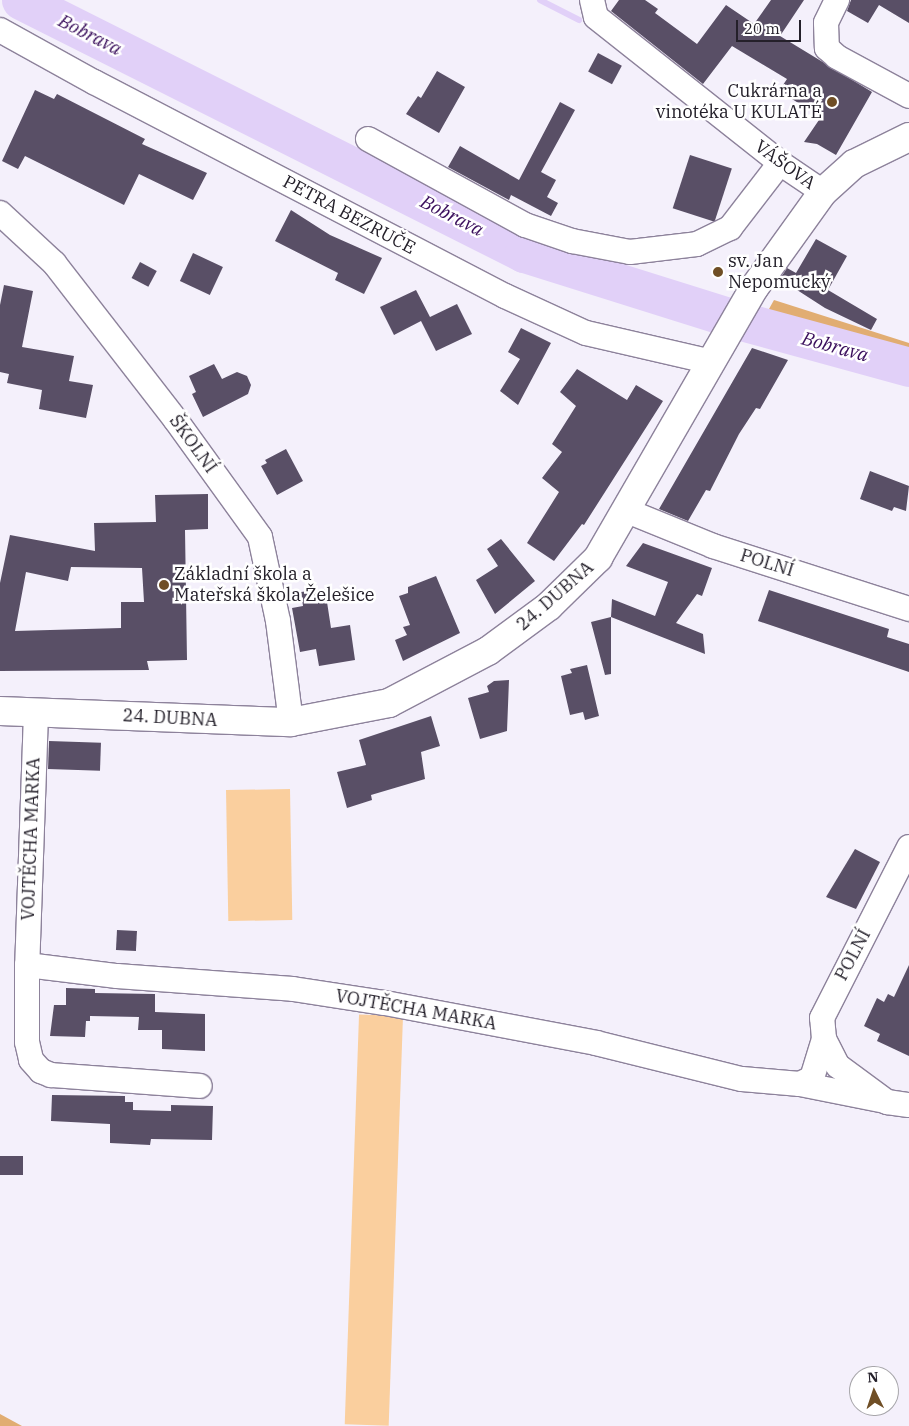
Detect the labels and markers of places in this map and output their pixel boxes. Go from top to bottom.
place label: Cukrárna a vinotéka U KULATÉ [656,81,822,124]
marker: Cukrárna a vinotéka U KULATÉ [826,96,838,108]
place label: sv. Jan Nepomucký [728,251,831,294]
marker: sv. Jan Nepomucký [712,266,724,278]
place label: Základní škola a Mateřská škola Želešice [174,564,374,606]
marker: Základní škola a Mateřská škola Želešice [158,579,170,591]

